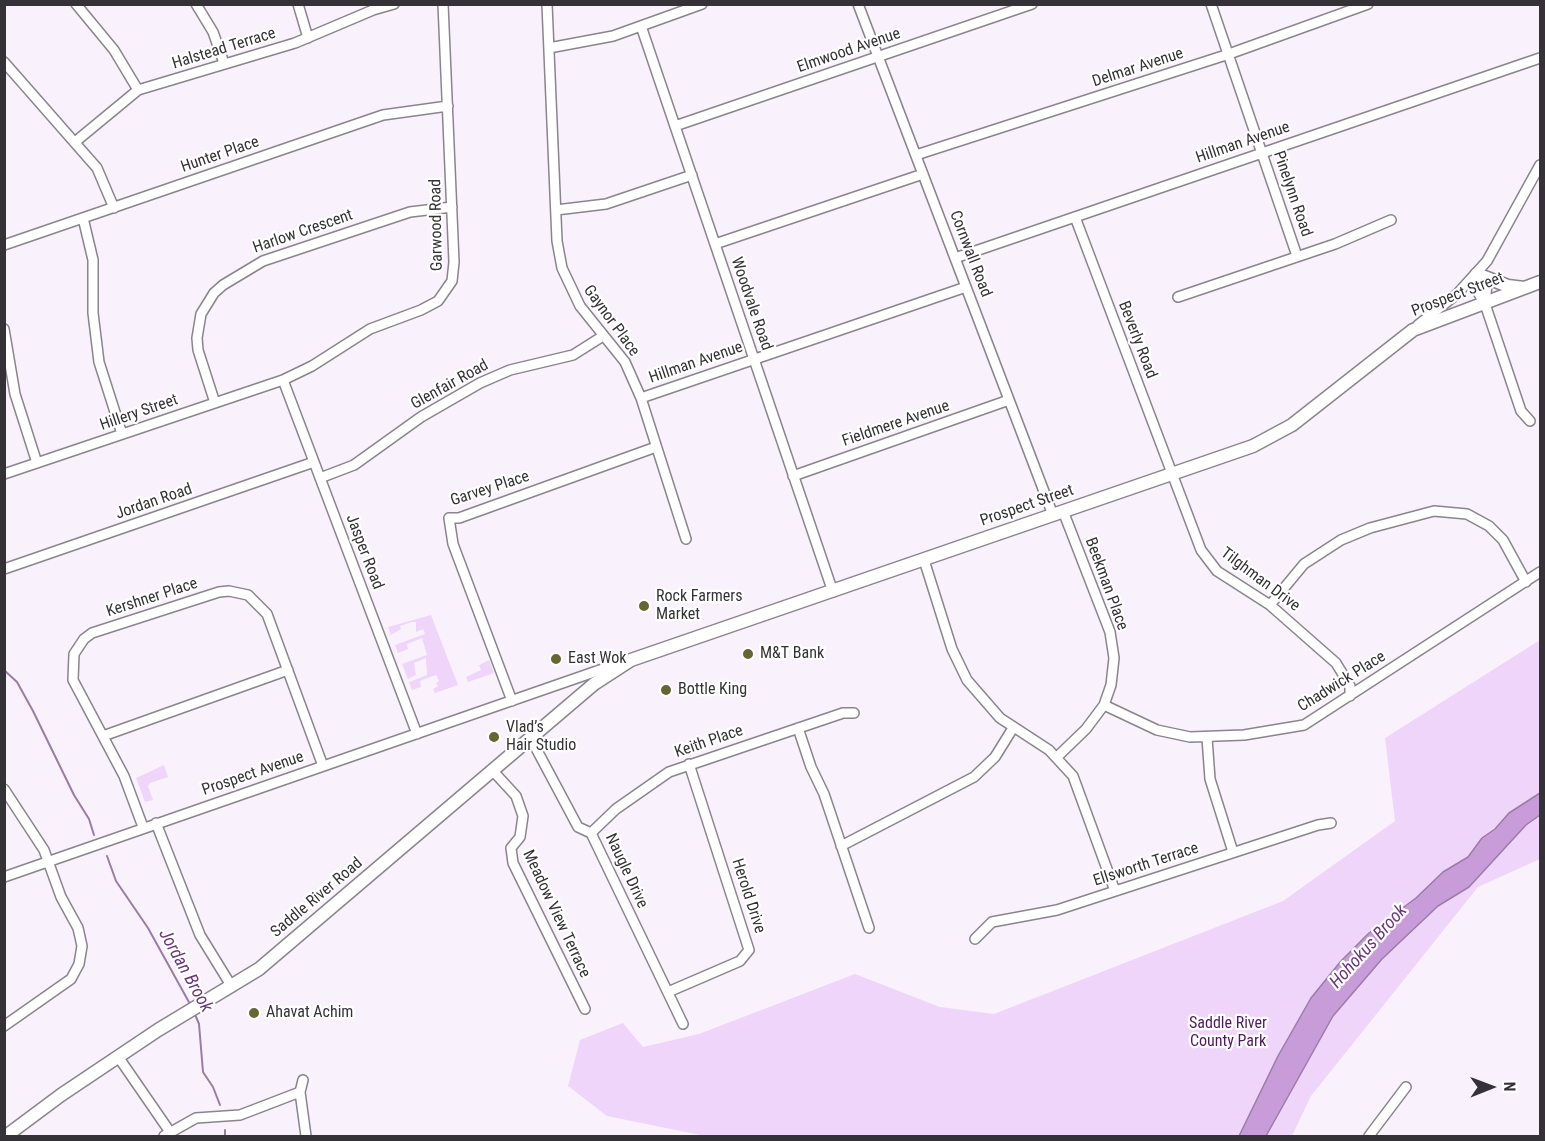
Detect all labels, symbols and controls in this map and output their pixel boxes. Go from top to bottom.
street label: Halstead Terrace [170,24,278,74]
street label: Elmwood Avenue [795,24,903,78]
street label: Delmar Avenue [1090,44,1186,92]
street label: Hillman Avenue [1193,118,1293,168]
street label: Hunter Place [178,133,262,177]
street label: Pinelynn Road [1268,149,1316,239]
street label: Garwood Road [427,179,447,271]
street label: Harlow Crescent [251,206,355,258]
street label: Cornwall Road [945,208,995,300]
street label: Woodvale Road [726,255,776,353]
street label: Prospect Street [1409,269,1507,321]
street label: Gaynor Place [579,282,643,360]
street label: Beverly Road [1113,299,1161,381]
street label: Hillman Avenue [646,338,746,388]
street label: Glenfair Road [408,356,492,414]
street label: Hillery Street [97,391,181,435]
street label: Fieldmere Avenue [840,397,952,451]
street label: Garvey Place [448,467,532,511]
street label: Jordan Road [113,480,195,524]
street label: Prospect Street [978,481,1076,531]
street label: Jasper Road [341,512,387,592]
street label: Beekman Place [1080,535,1132,633]
street label: Tilghman Drive [1217,544,1303,616]
street label: Kershner Place [104,574,200,622]
place label: Rock Farmers Market [656,587,742,625]
marker: Rock Farmers Market [637,599,651,613]
place label: M&T Bank [760,644,824,664]
marker: M&T Bank [741,647,755,661]
street label: Chadwick Place [1295,647,1389,717]
place label: East Wok [568,649,627,669]
marker: East Wok [549,652,563,666]
place label: Bottle King [678,680,747,700]
marker: Bottle King [659,683,673,697]
place label: Vlad’s Hair Studio [506,718,576,756]
street label: Keith Place [672,721,746,763]
marker: Vlad’s Hair Studio [487,730,501,744]
street label: Prospect Avenue [200,748,306,800]
street label: Naugle Drive [600,831,652,911]
street label: Ellsworth Terrace [1091,839,1201,891]
street label: Meadow View Terrace [518,847,594,981]
street label: Saddle River Road [267,854,367,942]
street label: Herold Drive [727,856,769,936]
water label: Hohokus Brook [1326,901,1412,993]
water label: Jordan Brook [153,926,217,1016]
place label: Ahavat Achim [266,1003,353,1023]
marker: Ahavat Achim [247,1006,261,1020]
park label: Saddle River County Park [1189,1014,1267,1052]
north arrow [1461,1057,1521,1117]
text: N [1500,1082,1519,1092]

